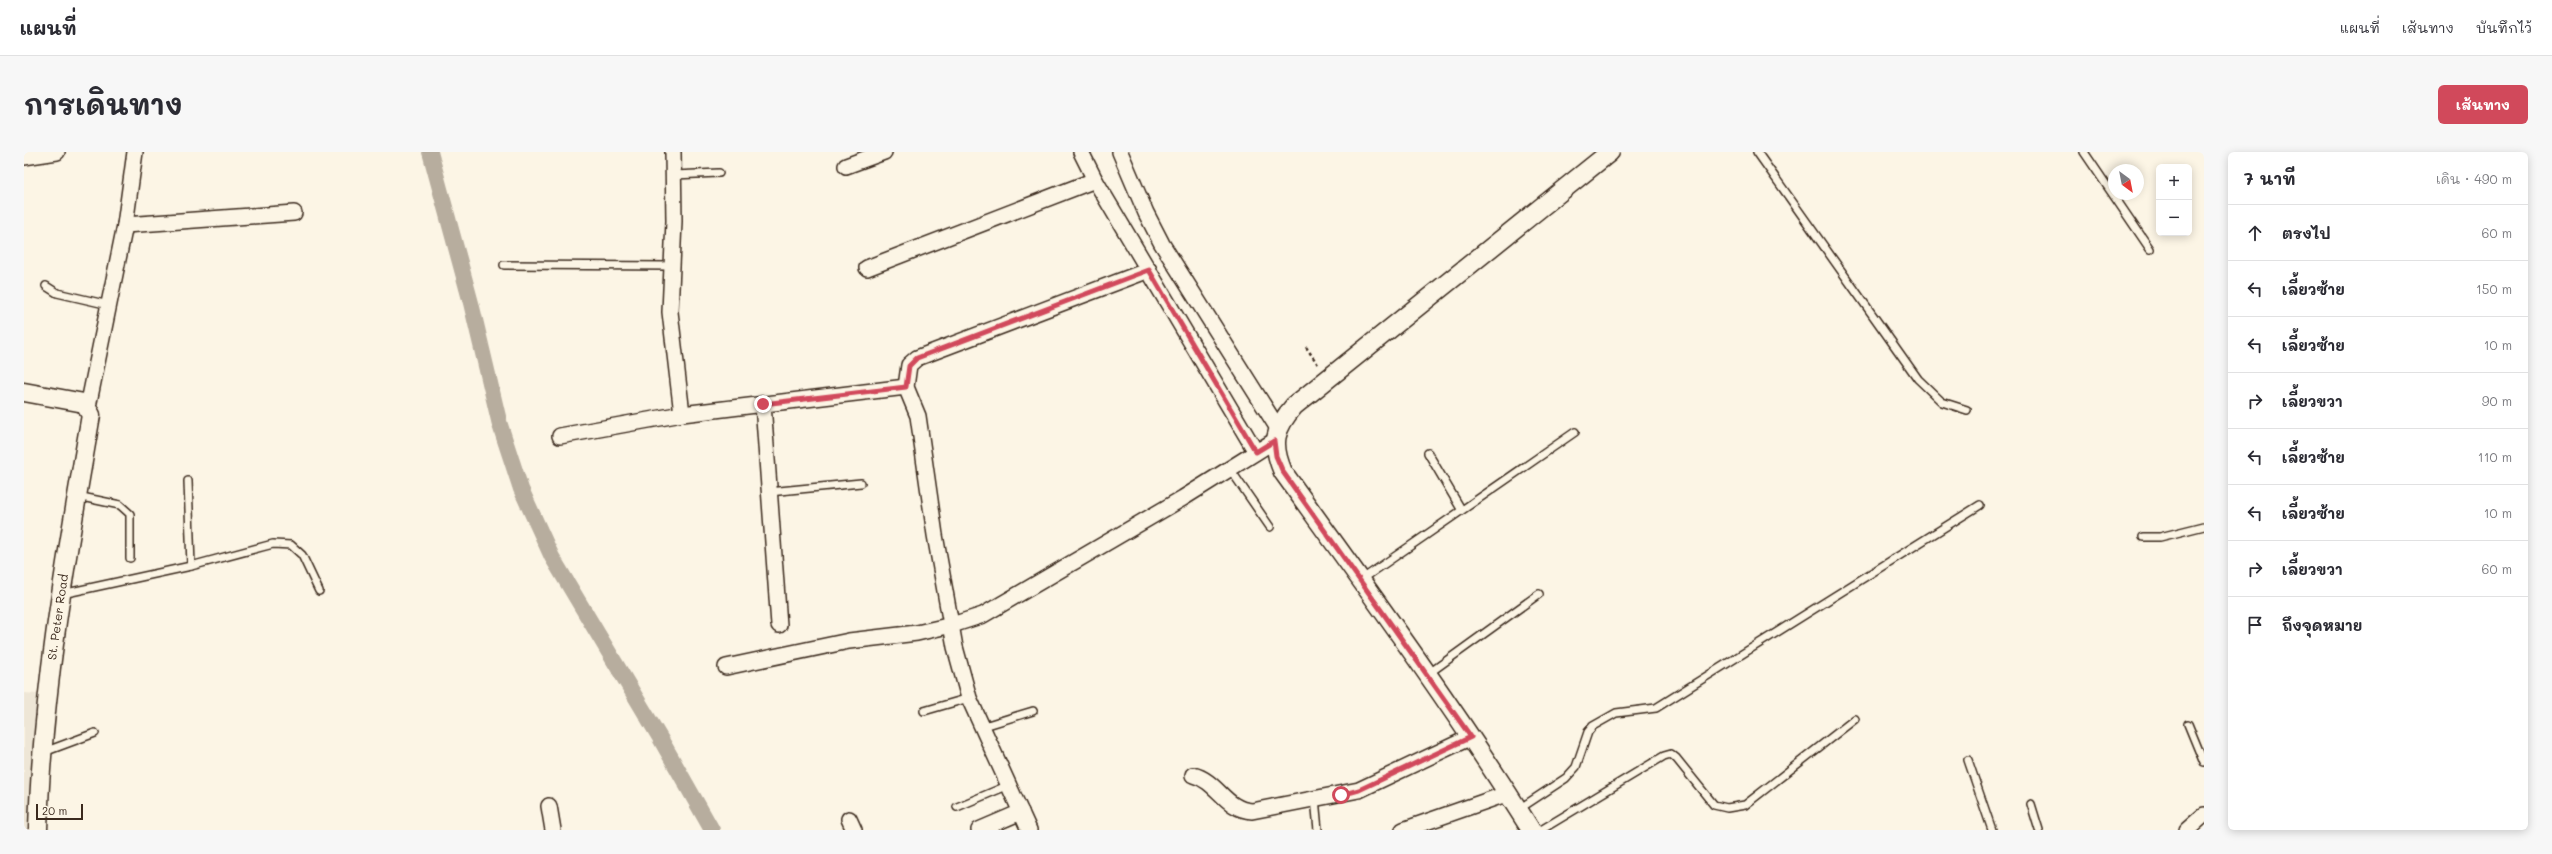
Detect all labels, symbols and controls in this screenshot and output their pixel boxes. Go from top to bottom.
text: แผนที่ [20,15,77,40]
text: แผนที่ [2340,18,2380,37]
text: เส้นทาง [2402,18,2454,37]
text: บันทึกไว้ [2476,18,2532,37]
button: เส้นทาง [2438,85,2528,124]
text: การเดินทาง [24,86,182,122]
north arrow [2108,164,2144,200]
map controls [2156,164,2192,236]
button: + [2156,164,2192,200]
text: 7 นาที [2244,167,2295,189]
text: เดิน · 490 m [2436,170,2512,187]
button: − [2156,200,2192,236]
icon: ahead [2244,222,2266,244]
text: ตรงไป [2282,223,2331,243]
text: 60 m [2482,224,2512,241]
icon: left [2244,278,2266,300]
text: เลี้ยวซ้าย [2282,279,2345,299]
text: 150 m [2476,280,2512,297]
icon: left [2244,334,2266,356]
text: เลี้ยวซ้าย [2282,335,2345,355]
text: 10 m [2484,336,2512,353]
icon: right [2244,390,2266,412]
text: เลี้ยวขวา [2282,391,2343,411]
text: 90 m [2482,392,2512,409]
route end [754,395,772,413]
icon: left [2244,446,2266,468]
text: เลี้ยวซ้าย [2282,447,2345,467]
text: 110 m [2478,448,2512,465]
icon: left [2244,502,2266,524]
text: เลี้ยวซ้าย [2282,503,2345,523]
text: 10 m [2484,504,2512,521]
icon: right [2244,558,2266,580]
text: เลี้ยวขวา [2282,559,2343,579]
text: 60 m [2482,560,2512,577]
street label: St. Peter Road [43,572,71,661]
icon: arrive [2244,614,2266,636]
text: ถึงจุดหมาย [2282,615,2362,635]
route start [1332,786,1350,804]
scale bar [36,802,83,821]
text: 20 m [42,803,67,818]

